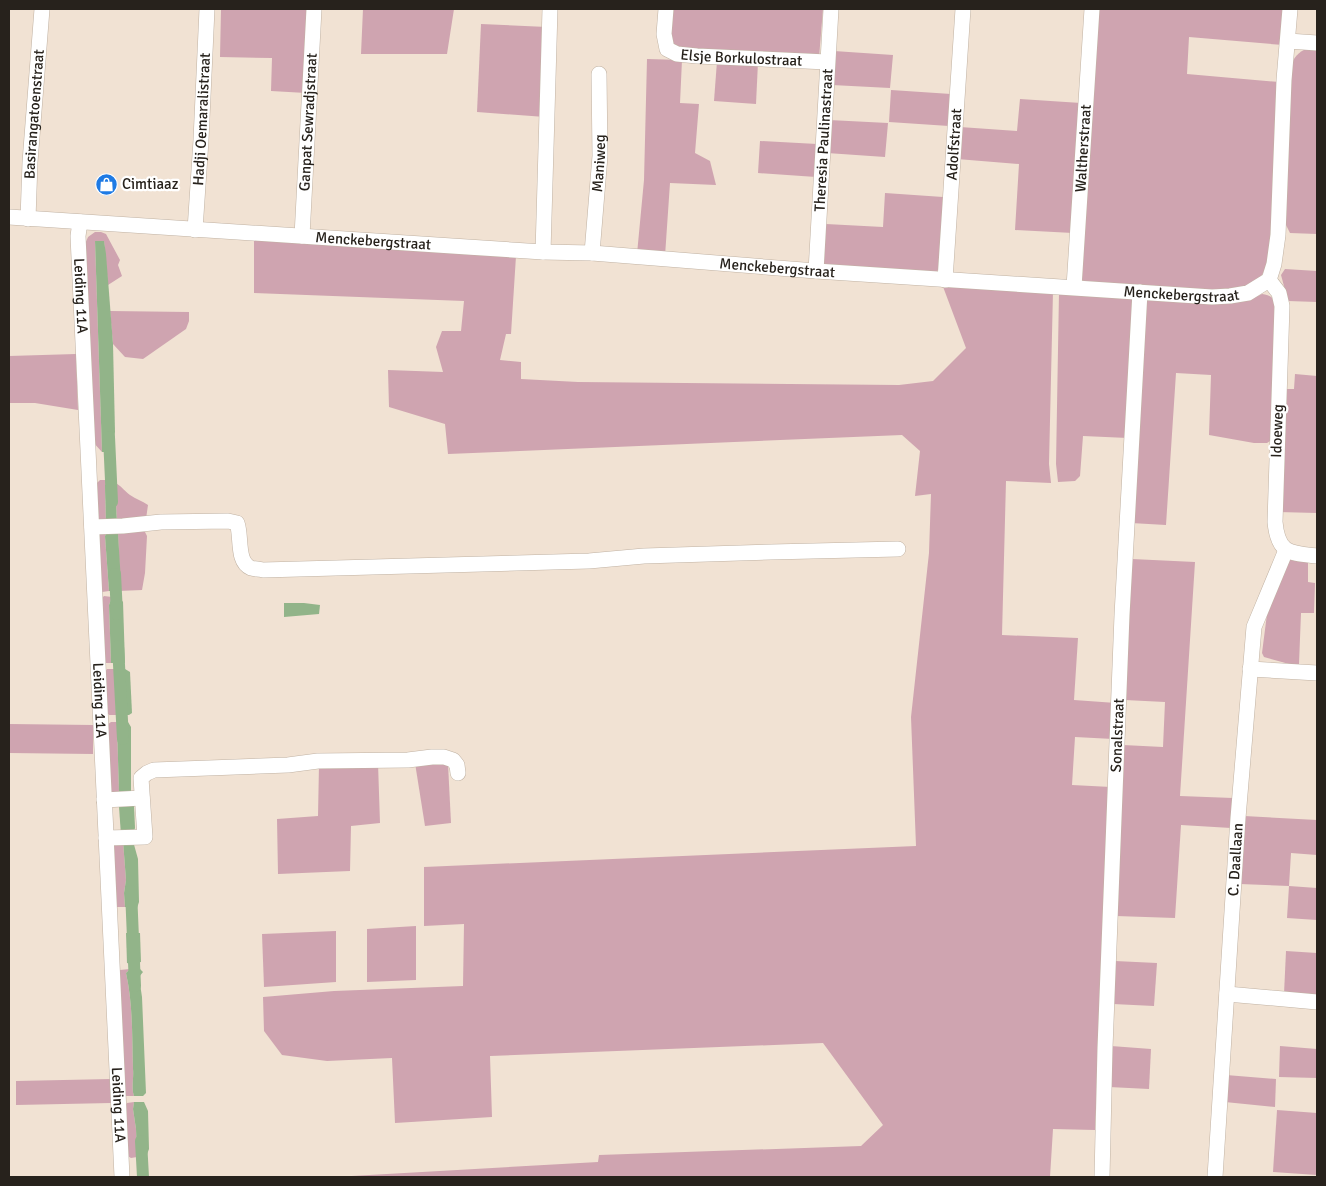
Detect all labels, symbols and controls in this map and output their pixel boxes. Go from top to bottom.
street label: Elsje Borkulostraat [680,45,803,70]
street label: Basirangatoenstraat [20,49,48,179]
street label: Hadji Oemaralistraat [189,52,214,186]
street label: Ganpat Sewradjstraat [295,53,321,192]
street label: Theresia Paulinastraat [810,68,837,212]
street label: Waltherstraat [1071,104,1095,193]
street label: Adolfstraat [943,108,965,181]
street label: Maniweg [588,134,609,193]
shop icon: Cimtiaaz [94,172,118,196]
place label: Cimtiaaz [122,175,179,193]
street label: Menckebergstraat [315,228,432,254]
street label: Menckebergstraat [719,254,836,281]
street label: Leiding 11A [70,257,92,334]
street label: Menckebergstraat [1123,282,1241,306]
street label: Idoeweg [1267,404,1287,458]
street label: Leiding 11A [89,662,110,739]
street label: Sonalstraat [1107,698,1128,773]
street label: C. Daallaan [1224,823,1247,897]
street label: Leiding 11A [108,1067,129,1143]

